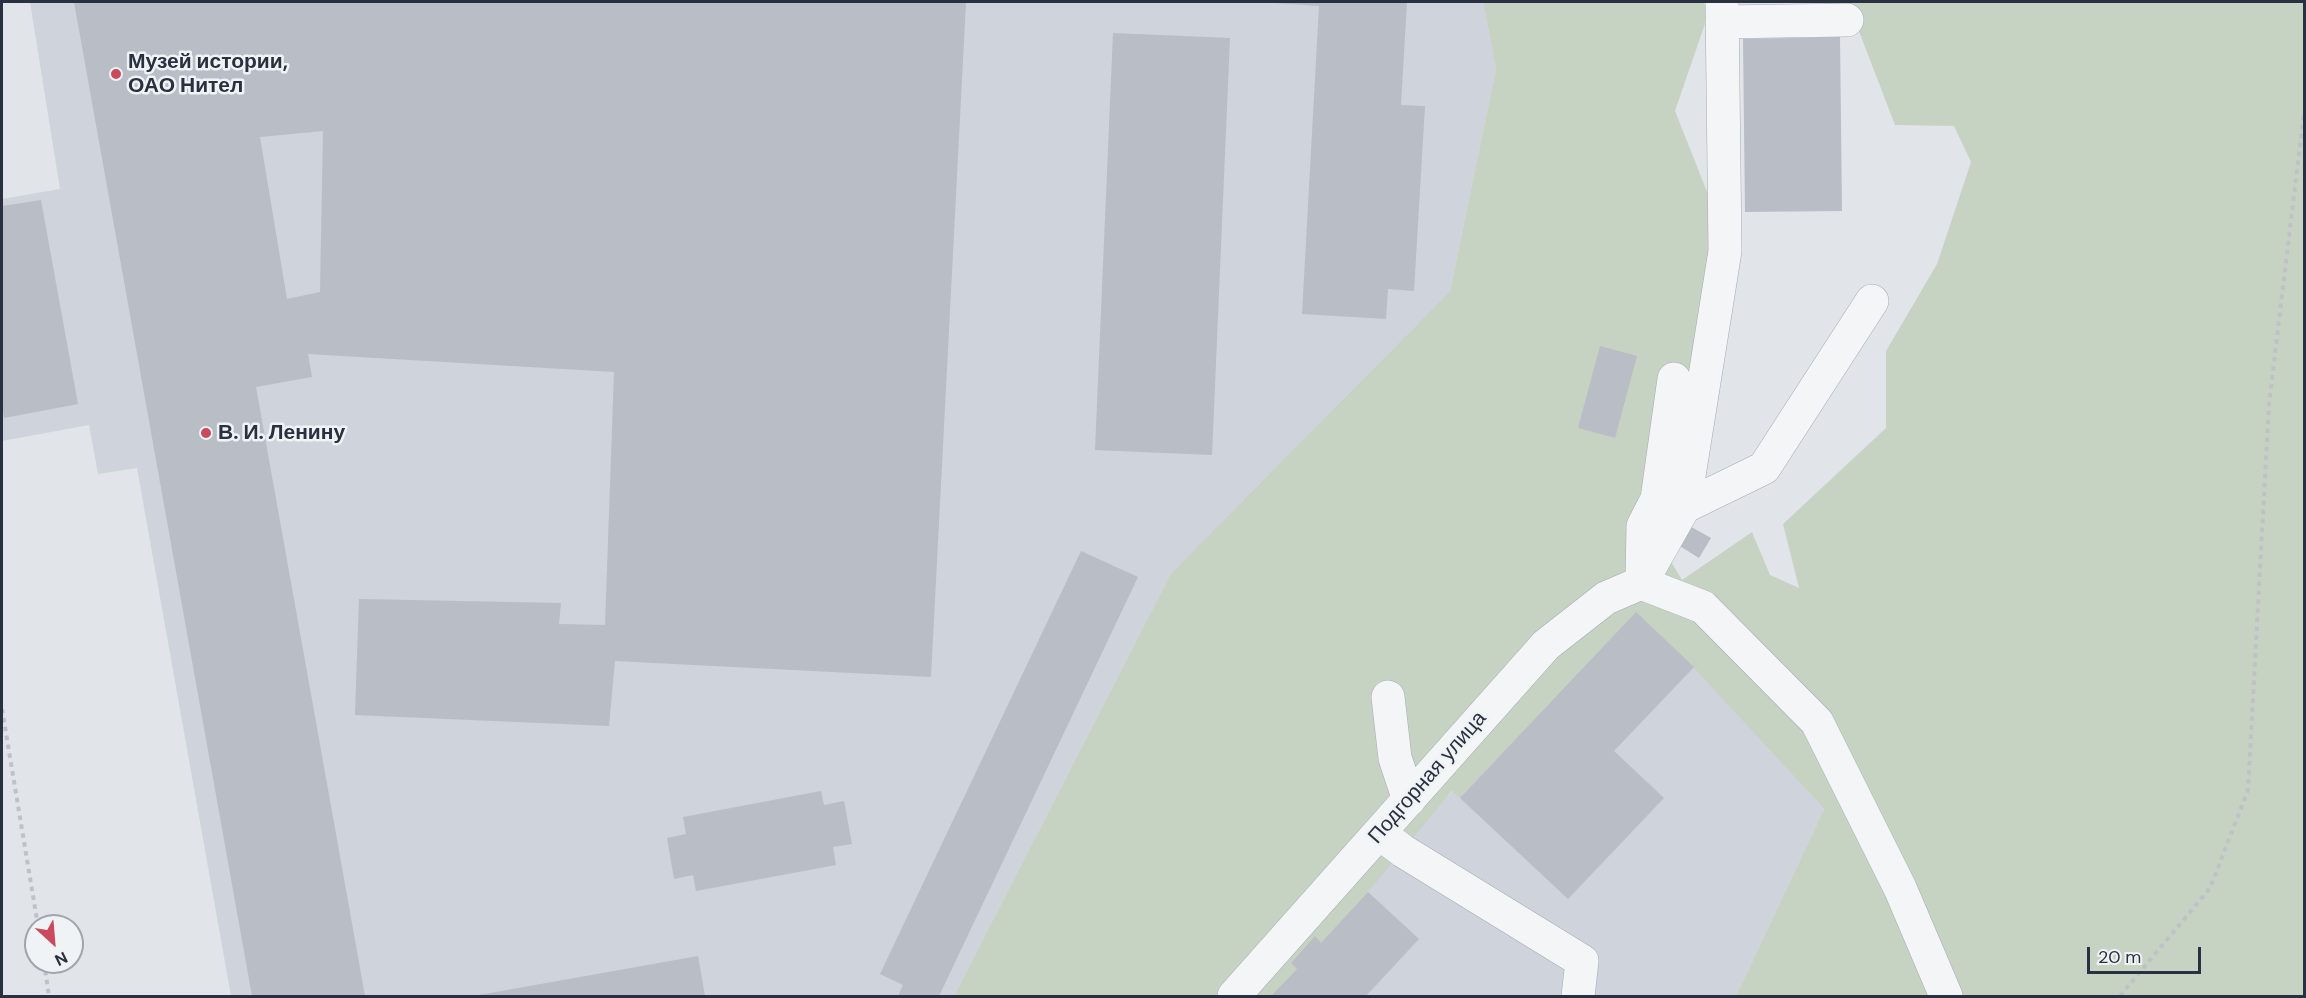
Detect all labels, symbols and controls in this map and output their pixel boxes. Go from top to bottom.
place label: Музей истории, ОАО Нител [128,49,288,99]
marker: Музей истории, ОАО Нител [109,67,123,81]
place label: В. И. Ленину [218,420,345,446]
marker: В. И. Ленину [199,426,213,440]
street label: Подгорная улица [1364,707,1492,849]
north arrow [24,914,84,974]
scale bar [2090,935,2204,973]
text: 20 m [2098,945,2141,969]
text: N [51,947,71,971]

